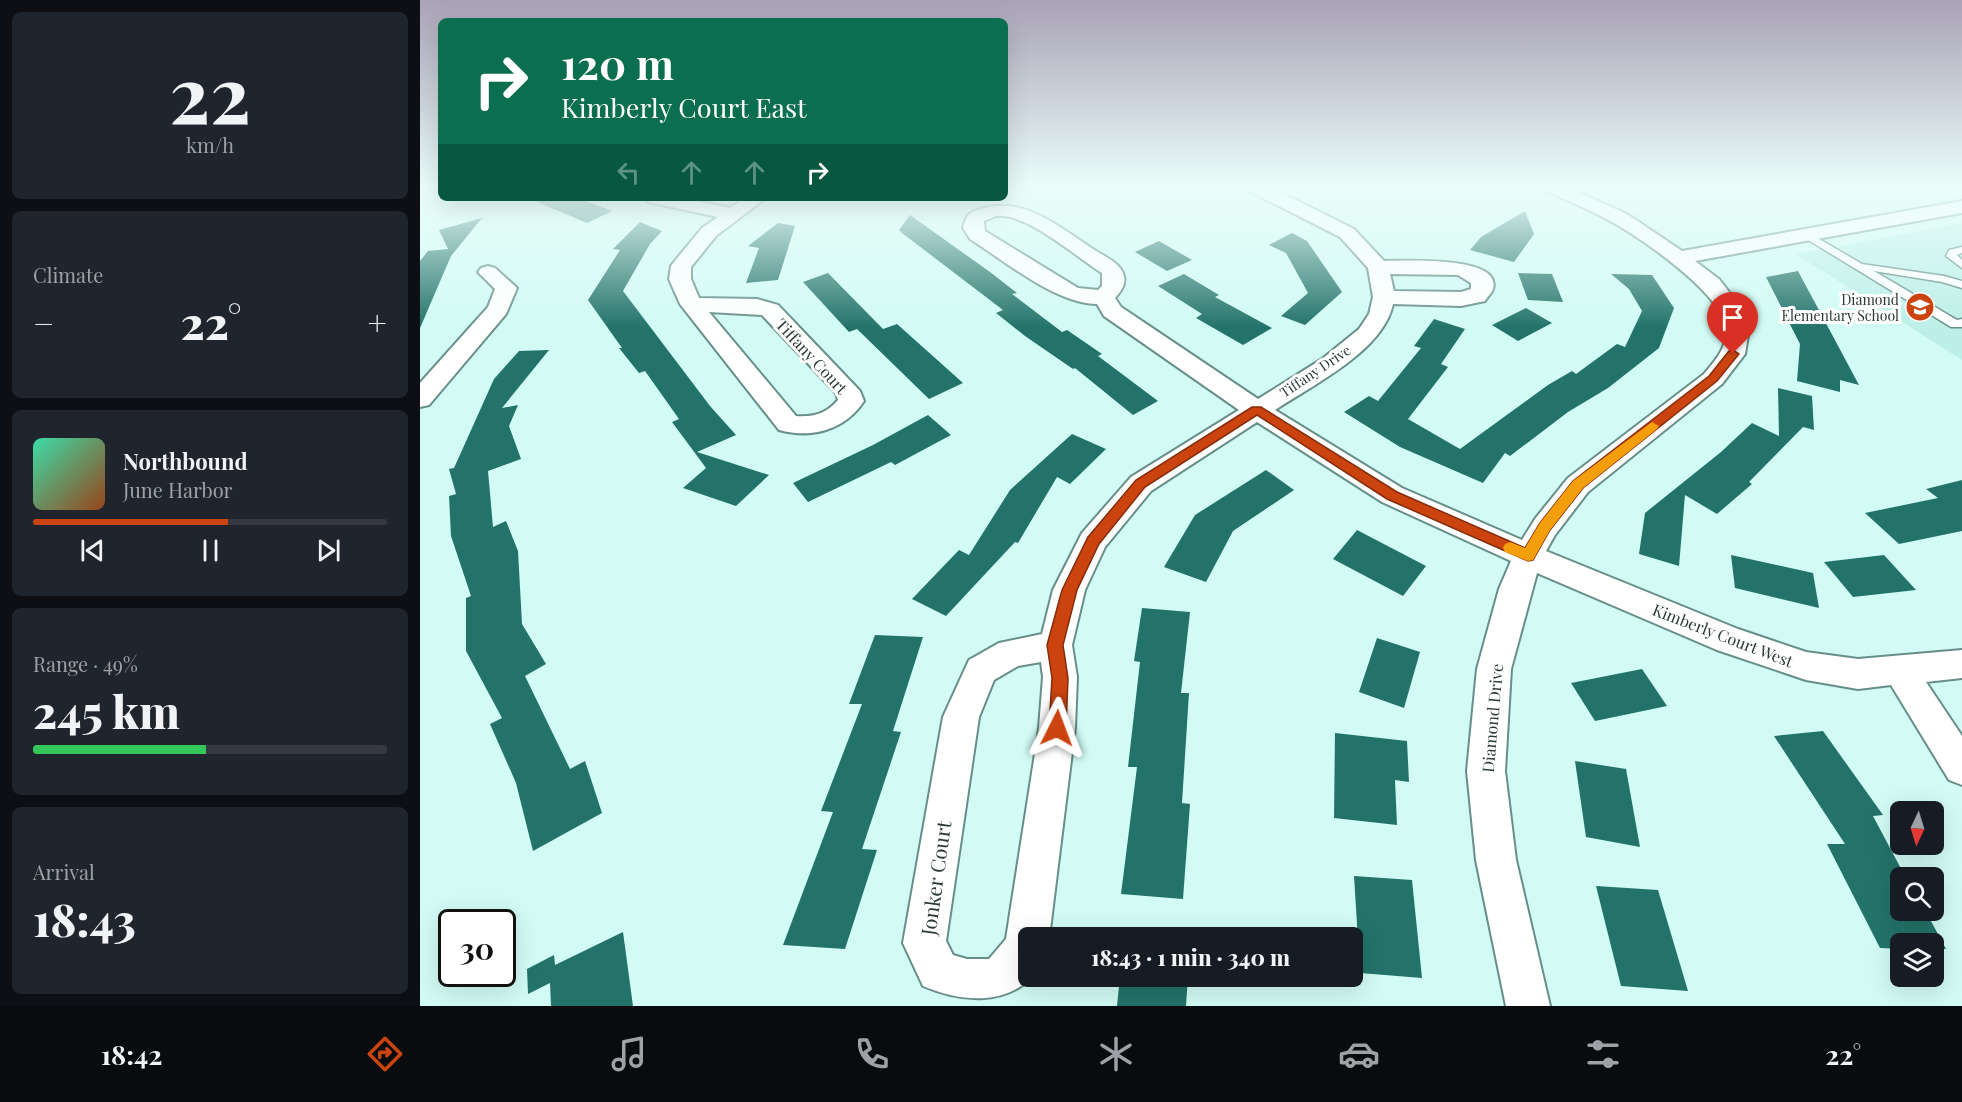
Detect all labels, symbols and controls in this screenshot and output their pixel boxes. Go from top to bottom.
text: 120 m [561,35,674,91]
text: 22 [169,40,251,144]
icon: right [462,42,540,120]
text: Kimberly Court East [561,89,807,125]
text: km/h [186,131,234,158]
icon: left [612,156,645,189]
icon: ahead [675,156,708,189]
icon: ahead [738,156,771,189]
icon: right [801,156,834,189]
text: Climate [33,261,103,288]
place label: Diamond Elementary School [1782,290,1899,325]
text: 22° [181,291,241,351]
school or university icon: Diamond Elementary School [1904,291,1936,323]
pin [1707,292,1758,354]
text: − [33,300,54,344]
text: + [368,300,387,344]
icon: arrive [1716,301,1749,334]
street label: Tiffany Court [772,314,853,398]
street label: Tiffany Drive [1276,340,1354,402]
text: Northbound [123,446,248,476]
text: June Harbor [123,476,233,503]
icon: previous [76,534,109,567]
icon: pause [194,534,227,567]
icon: next [312,534,345,567]
street label: Kimberly Court West [1650,599,1797,672]
text: Range · 49% [33,650,138,677]
street label: Diamond Drive [1477,663,1507,773]
text: 245 km [33,680,180,740]
position arrow [1025,696,1089,760]
north arrow [1890,801,1944,855]
map controls [1890,801,1944,987]
street label: Jonker Court [913,818,957,938]
text: Arrival [33,858,95,885]
button: search [1890,867,1944,921]
text: 18:43 [33,888,136,948]
speed limit sign: 30 [438,909,516,987]
button: layers [1890,933,1944,987]
text: 18:43 · 1 min · 340 m [1091,942,1290,972]
icon: directions [364,1033,406,1075]
icon: music [608,1033,650,1075]
icon: phone [851,1033,893,1075]
icon: climate [1095,1033,1137,1075]
icon: car [1338,1033,1380,1075]
icon: filters [1582,1033,1624,1075]
text: 18:42 [101,1036,162,1072]
text: 22° [1825,1036,1861,1072]

